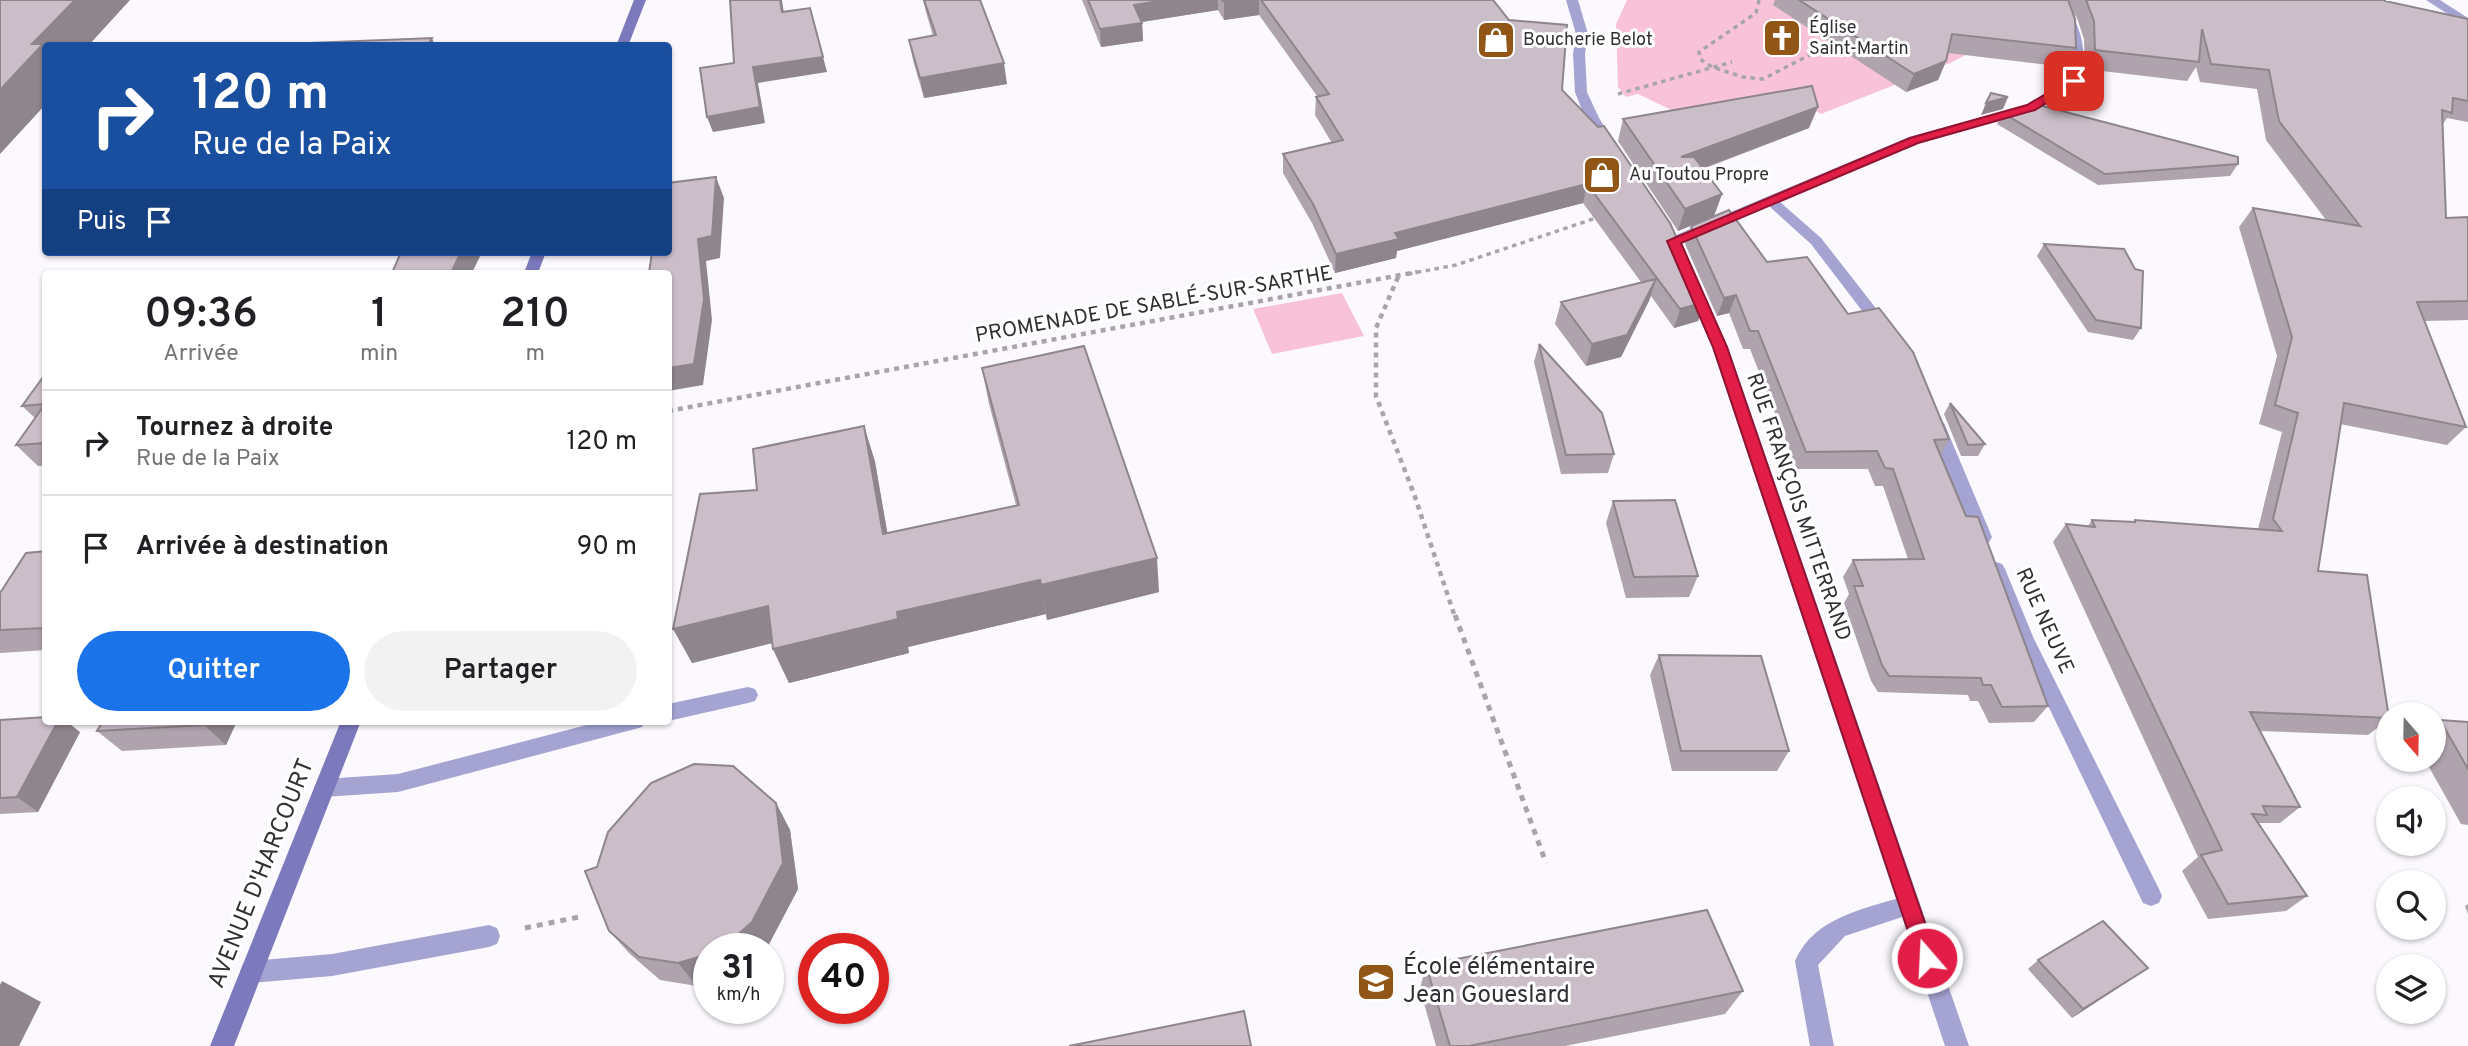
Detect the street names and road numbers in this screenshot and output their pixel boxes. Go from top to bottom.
street label: PROMENADE DE SABLÉ-SUR-SARTHE [973,259,1335,350]
street label: RUE FRANÇOIS MITTERRAND [1739,369,1857,645]
street label: RUE NEUVE [2009,564,2079,678]
street label: AVENUE D'HARCOURT [202,755,322,993]

